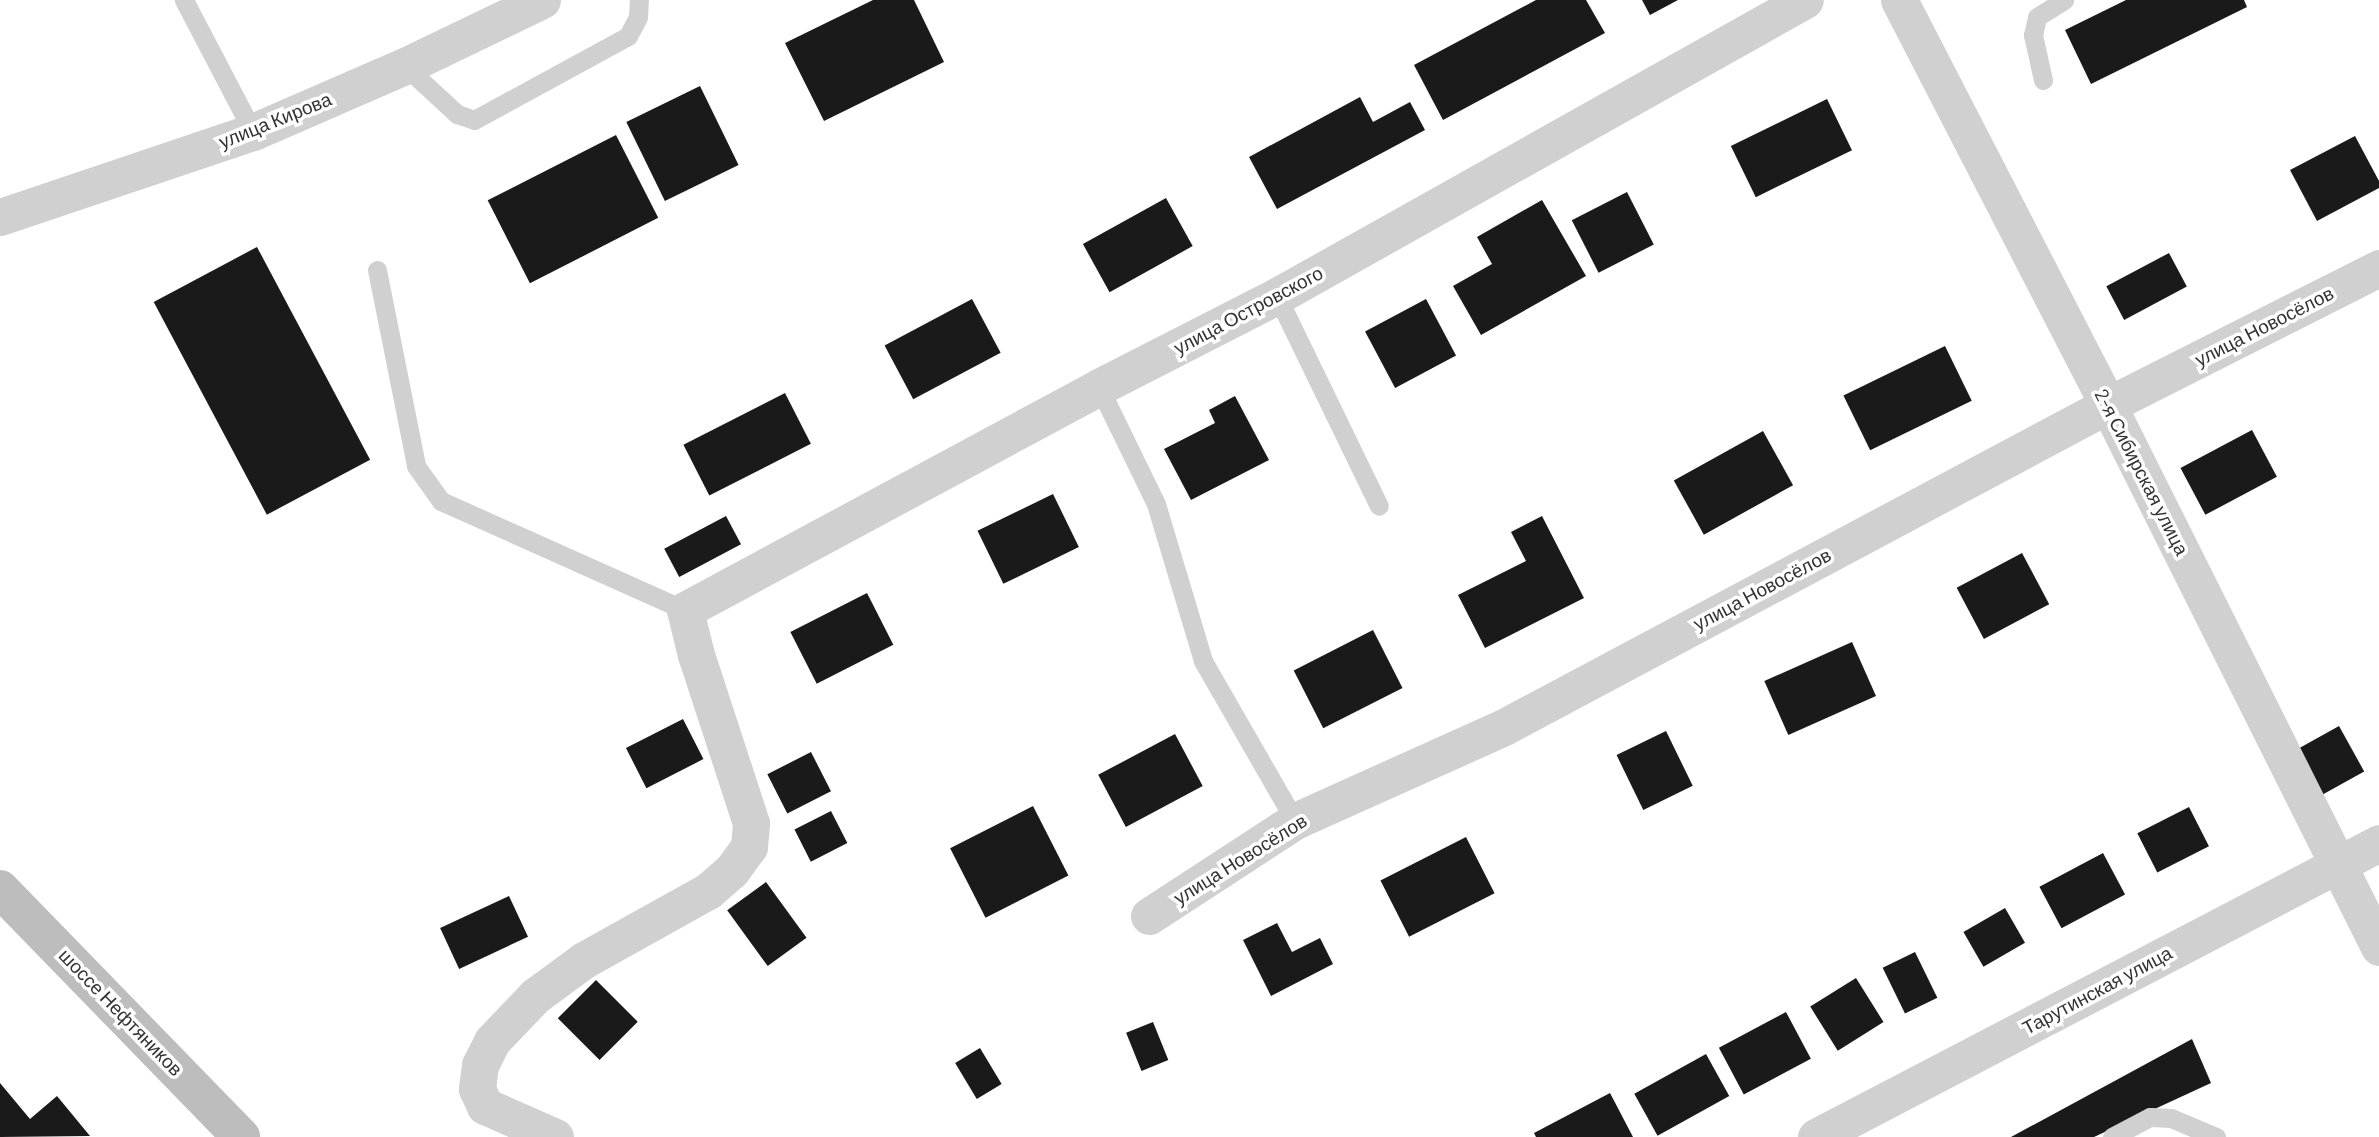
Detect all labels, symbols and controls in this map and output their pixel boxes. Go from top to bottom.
street label: улица Кирова [215,87,335,153]
street label: улица Островского [1169,261,1327,359]
street label: улица Новосёлов [2191,281,2337,371]
street label: 2-я Сибирская улица [2090,385,2194,559]
street label: улица Новосёлов [1689,543,1835,635]
street label: улица Новосёлов [1169,809,1311,909]
street label: Тарутинская улица [2018,941,2176,1039]
street label: шоссе Нефтяников [54,944,188,1080]

